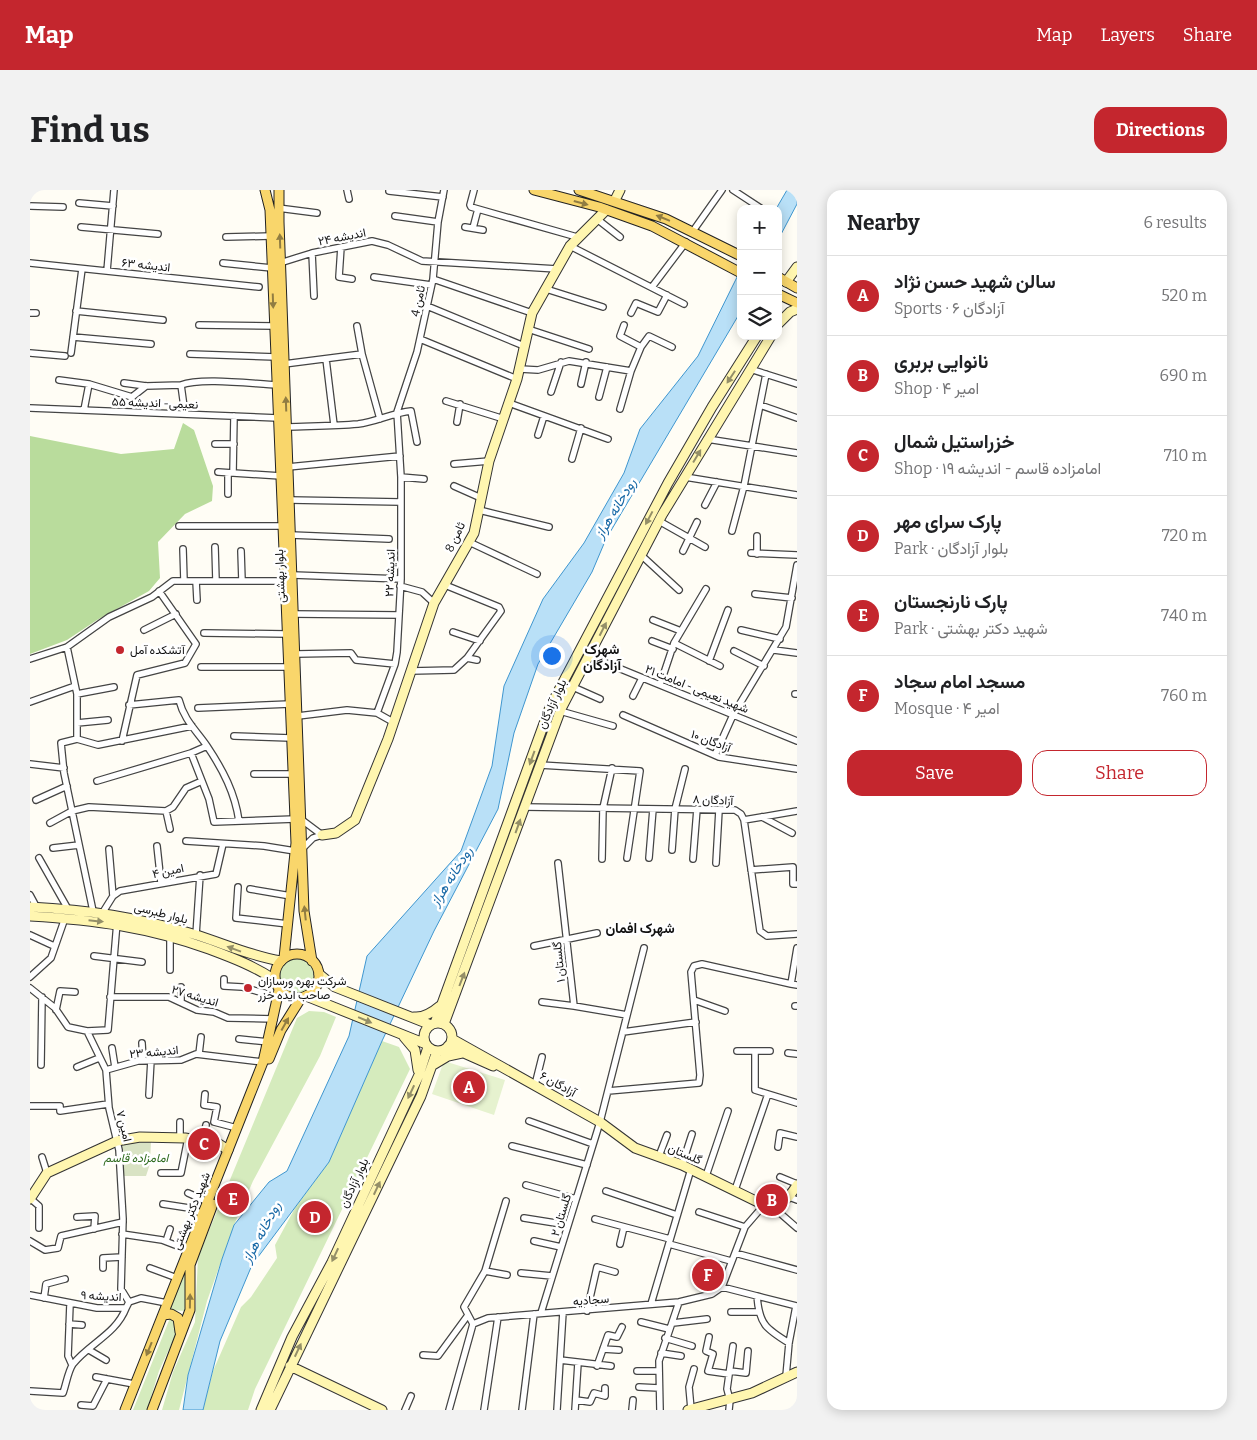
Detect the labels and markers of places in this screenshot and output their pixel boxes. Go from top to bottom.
place label: آتشکده آمل [130,643,186,658]
marker: آتشکده آمل [114,644,126,656]
place label: شرکت بهره ورسازان صاحب ایده خزر [257,974,346,1003]
marker: شرکت بهره ورسازان صاحب ایده خزر [242,982,254,994]
pin: A [453,1068,485,1106]
pin: C [188,1125,220,1163]
pin: E [217,1180,249,1218]
pin: B [756,1181,788,1219]
pin: D [299,1198,331,1236]
pin: F [692,1256,724,1294]

